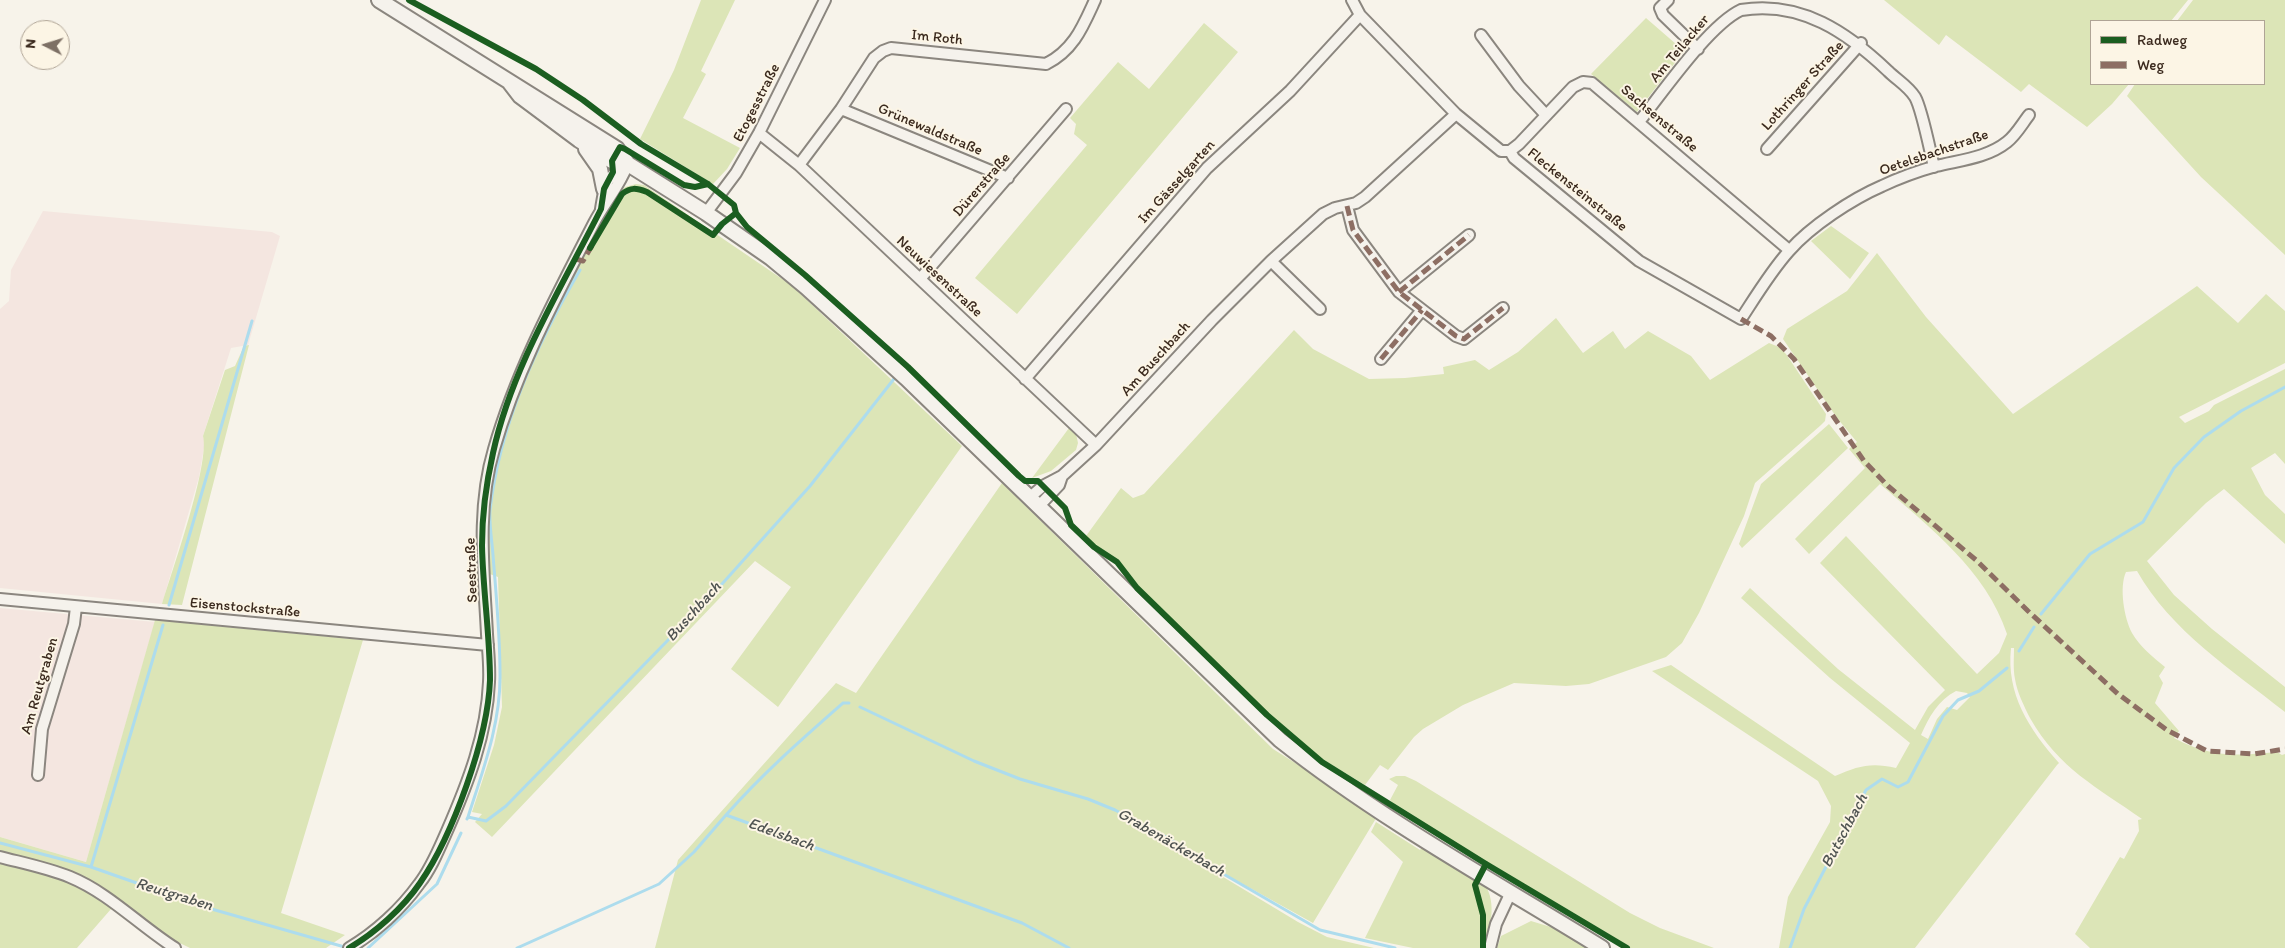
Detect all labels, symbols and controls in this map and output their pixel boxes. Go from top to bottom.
street label: Am Teilacker [1646,11,1714,87]
north arrow [20,20,70,70]
legend [2090,20,2265,85]
street label: Im Roth [910,26,964,50]
text: Radweg [2137,31,2187,49]
street label: Lothringer Straße [1758,37,1848,135]
text: N [22,38,39,49]
text: Weg [2137,56,2164,74]
street label: Etogesstraße [730,61,784,145]
street label: Sachsenstraße [1617,81,1701,157]
street label: Grünewaldstraße [875,100,985,160]
street label: Oetelsbachstraße [1877,126,1991,180]
street label: Im Gässelgarten [1135,136,1219,228]
street label: Fleckensteinstraße [1523,144,1631,236]
street label: Dürerstraße [949,149,1015,221]
street label: Neuwiesenstraße [892,232,986,322]
street label: Am Buschbach [1118,318,1194,400]
street label: Seestraße [462,537,482,603]
water label: Buschbach [662,578,726,646]
street label: Eisenstockstraße [189,594,301,622]
street label: Am Reutgraben [18,636,62,736]
water label: Butschbach [1818,791,1872,871]
water label: Grabenäckerbach [1114,804,1228,882]
water label: Edelsbach [745,814,817,856]
water label: Reutgraben [133,874,215,916]

